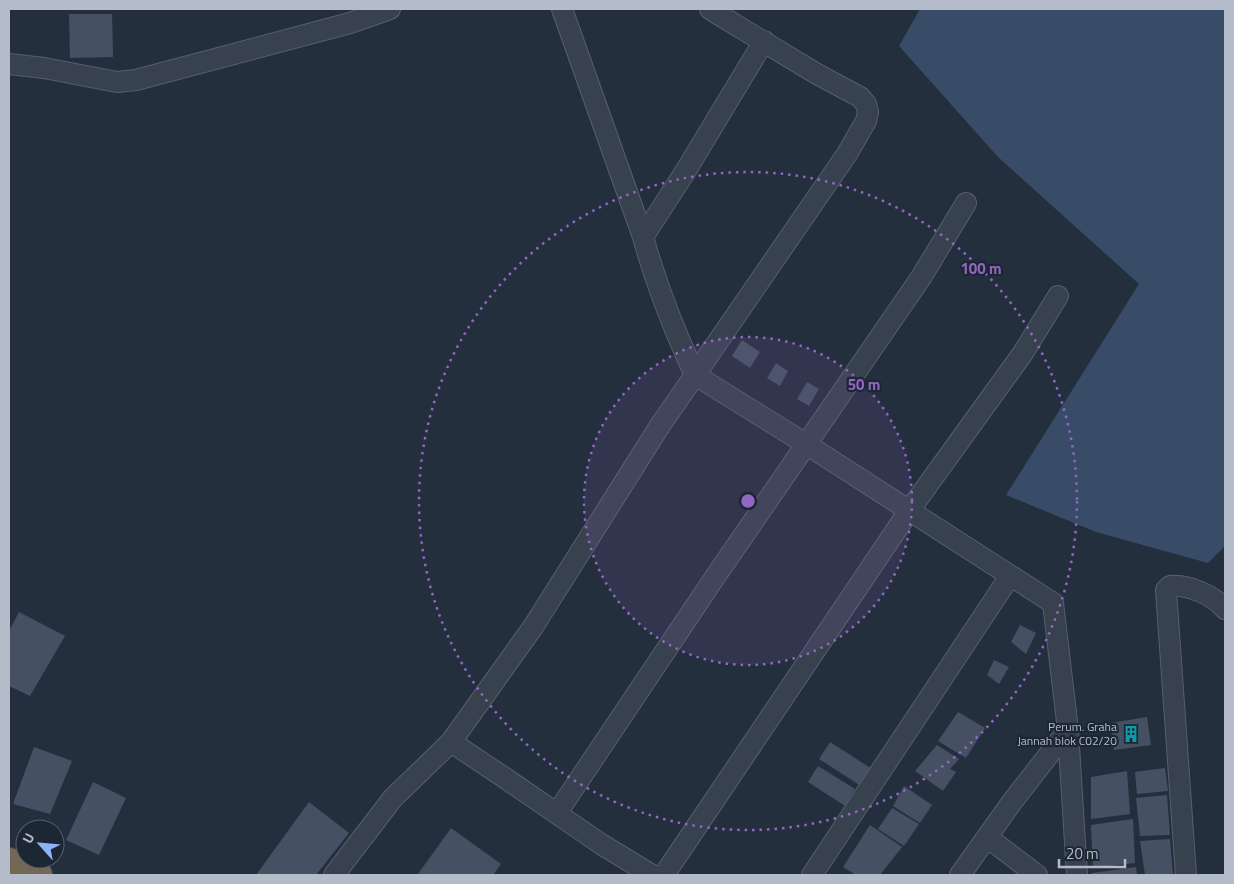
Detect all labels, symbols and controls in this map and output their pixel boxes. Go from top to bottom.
text: 100 m [960,257,1002,280]
text: 50 m [848,373,880,396]
centre of rings [739,492,757,510]
place label: Perum. Graha Jannah blok C02/20 [1017,717,1117,750]
building icon: Perum. Graha Jannah blok C02/20 [1121,724,1141,744]
north arrow [15,819,65,869]
text: U [17,829,39,847]
scale bar [1059,836,1125,868]
text: 20 m [1066,842,1099,865]

